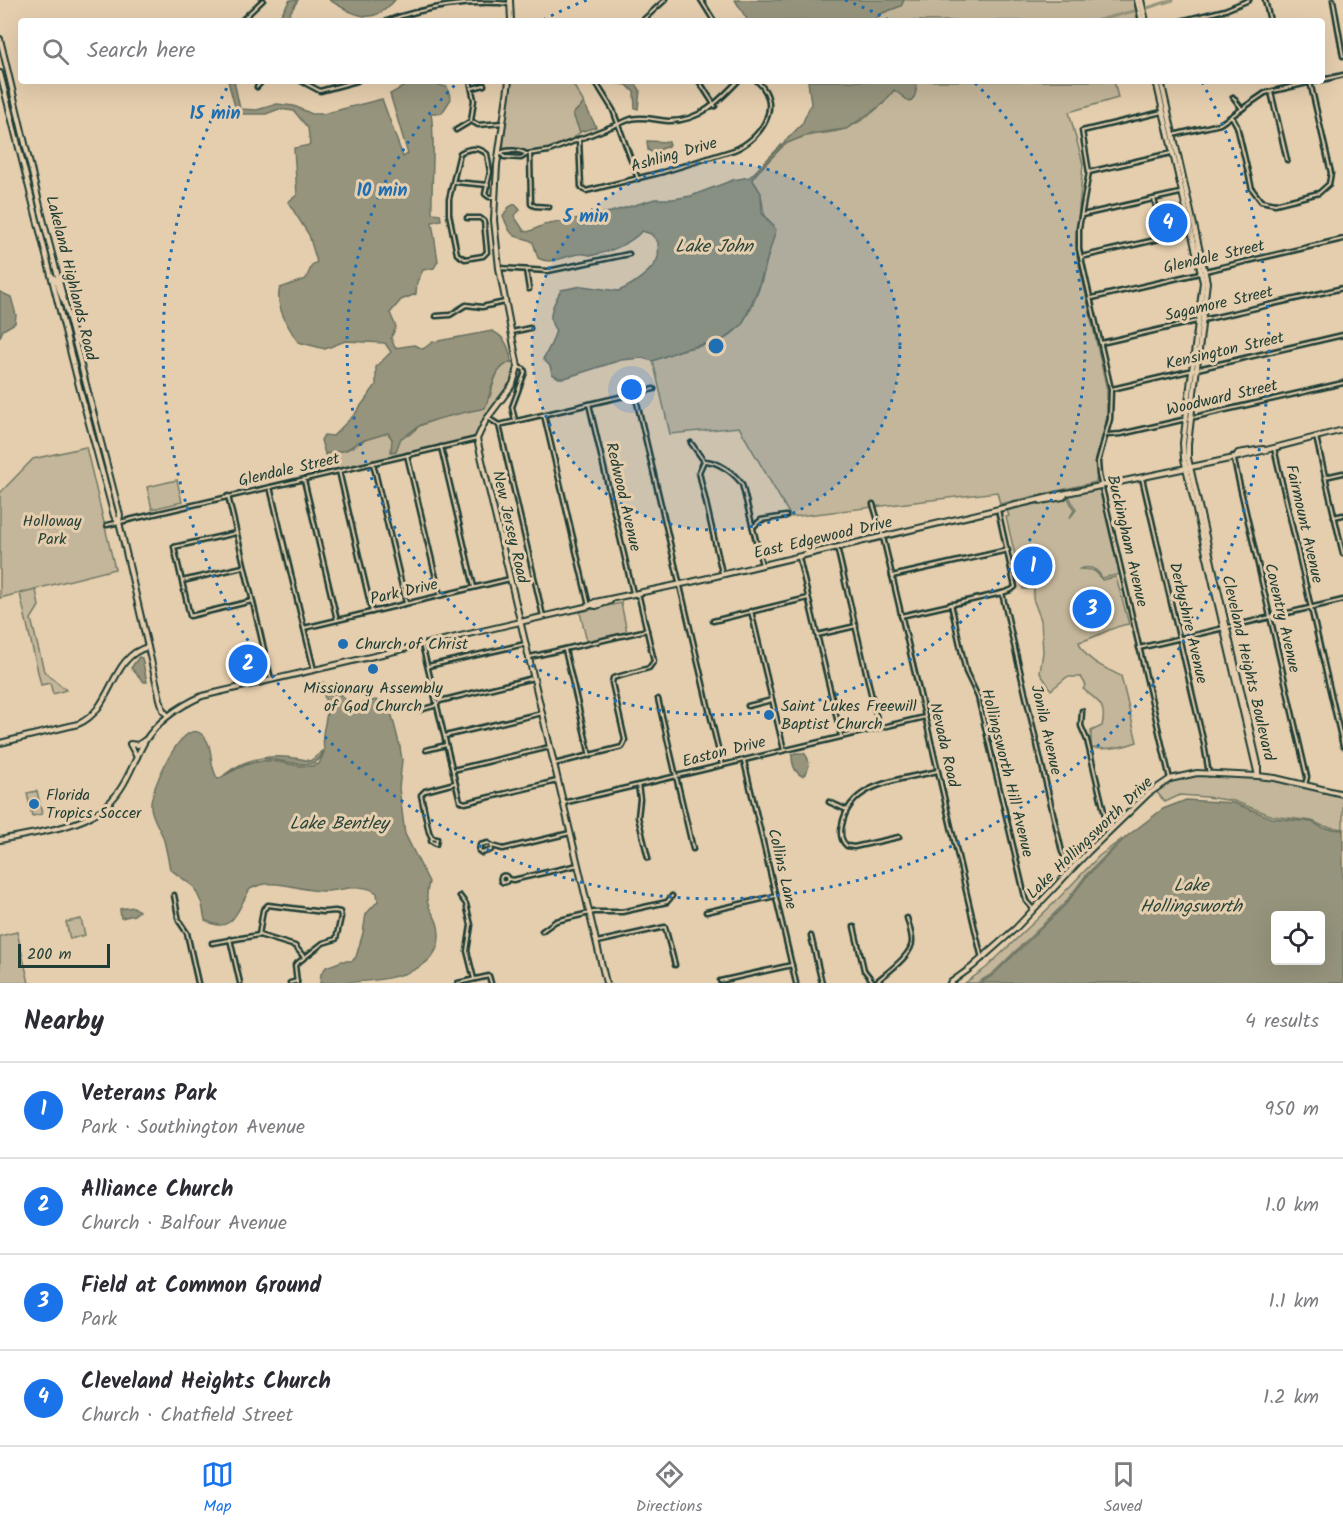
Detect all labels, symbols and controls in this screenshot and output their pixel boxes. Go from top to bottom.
search box [18,18,1325,84]
text: Search here [87,34,195,69]
icon: search [39,35,72,68]
text: 15 min [190,100,240,129]
street label: Ashling Drive [628,131,720,179]
text: 10 min [357,177,408,206]
street label: Lakeland Highlands Road [38,193,104,364]
pin: 4 [1148,200,1188,246]
text: 5 min [562,203,609,232]
water label: Lake John [675,233,754,262]
street label: Glendale Street [1161,233,1268,281]
street label: Sagamore Street [1162,279,1276,329]
street label: Kensington Street [1163,325,1287,377]
centre of rings [706,336,726,356]
street label: Woodward Street [1164,373,1281,423]
your location [617,375,646,404]
street label: Redwood Avenue [598,440,648,554]
street label: Glendale Street [236,446,343,494]
street label: Fairmount Avenue [1278,462,1330,586]
street label: New Jersey Road [485,468,535,587]
street label: Buckingham Avenue [1100,473,1154,609]
park label: Holloway Park [23,509,82,552]
street label: East Edgewood Drive [751,510,895,566]
pin: 1 [1014,544,1052,588]
street label: Derbyshire Avenue [1162,560,1214,686]
street label: Coventry Avenue [1257,561,1307,675]
street label: Park Drive [368,572,440,612]
street label: Cleveland Heights Boulevard [1214,573,1282,764]
pin: 3 [1072,586,1112,632]
place label: Church of Christ [355,632,469,657]
marker: Church of Christ [336,637,350,651]
pin: 2 [228,642,268,686]
marker: Missionary Assembly of God Church [366,662,380,676]
place label: Missionary Assembly of God Church [303,676,443,719]
street label: Jonila Avenue [1023,682,1069,778]
street label: Hollingsworth Hill Avenue [974,686,1040,860]
place label: Saint Lukes Freewill Baptist Church [781,694,917,737]
street label: Nevada Road [922,700,966,791]
marker: Saint Lukes Freewill Baptist Church [762,708,776,722]
street label: Easton Drive [680,730,768,774]
street label: Lake Hollingsworth Drive [1021,771,1159,905]
place label: Florida Tropics Soccer [46,783,143,826]
marker: Florida Tropics Soccer [27,797,41,811]
water label: Lake Bentley [289,810,391,839]
street label: Collins Lane [761,826,803,912]
water label: Lake Hollingsworth [1140,872,1243,922]
map controls [1271,911,1325,965]
button: locate [1271,911,1325,965]
scale bar [18,941,110,968]
text: 200 m [27,942,71,967]
text: Nearby [24,1001,104,1043]
text: 4 results [1245,1006,1319,1038]
text: Veterans Park [81,1077,216,1112]
text: 1 [40,1094,47,1126]
text: 950 m [1265,1094,1319,1126]
text: Park · Southington Avenue [81,1112,305,1144]
text: Alliance Church [81,1173,233,1208]
text: 2 [38,1190,49,1222]
text: 1.0 km [1265,1190,1319,1222]
text: Church · Balfour Avenue [81,1208,287,1240]
text: Field at Common Ground [81,1269,321,1304]
text: 3 [38,1286,49,1318]
text: 1.1 km [1268,1286,1319,1318]
text: Park [81,1304,117,1336]
text: Cleveland Heights Church [81,1365,331,1400]
text: 4 [38,1382,49,1414]
text: 1.2 km [1263,1382,1319,1414]
text: Church · Chatfield Street [81,1400,293,1432]
tab: Map [201,1458,234,1519]
tab: Directions [636,1458,702,1519]
tab: Saved [1104,1458,1142,1519]

